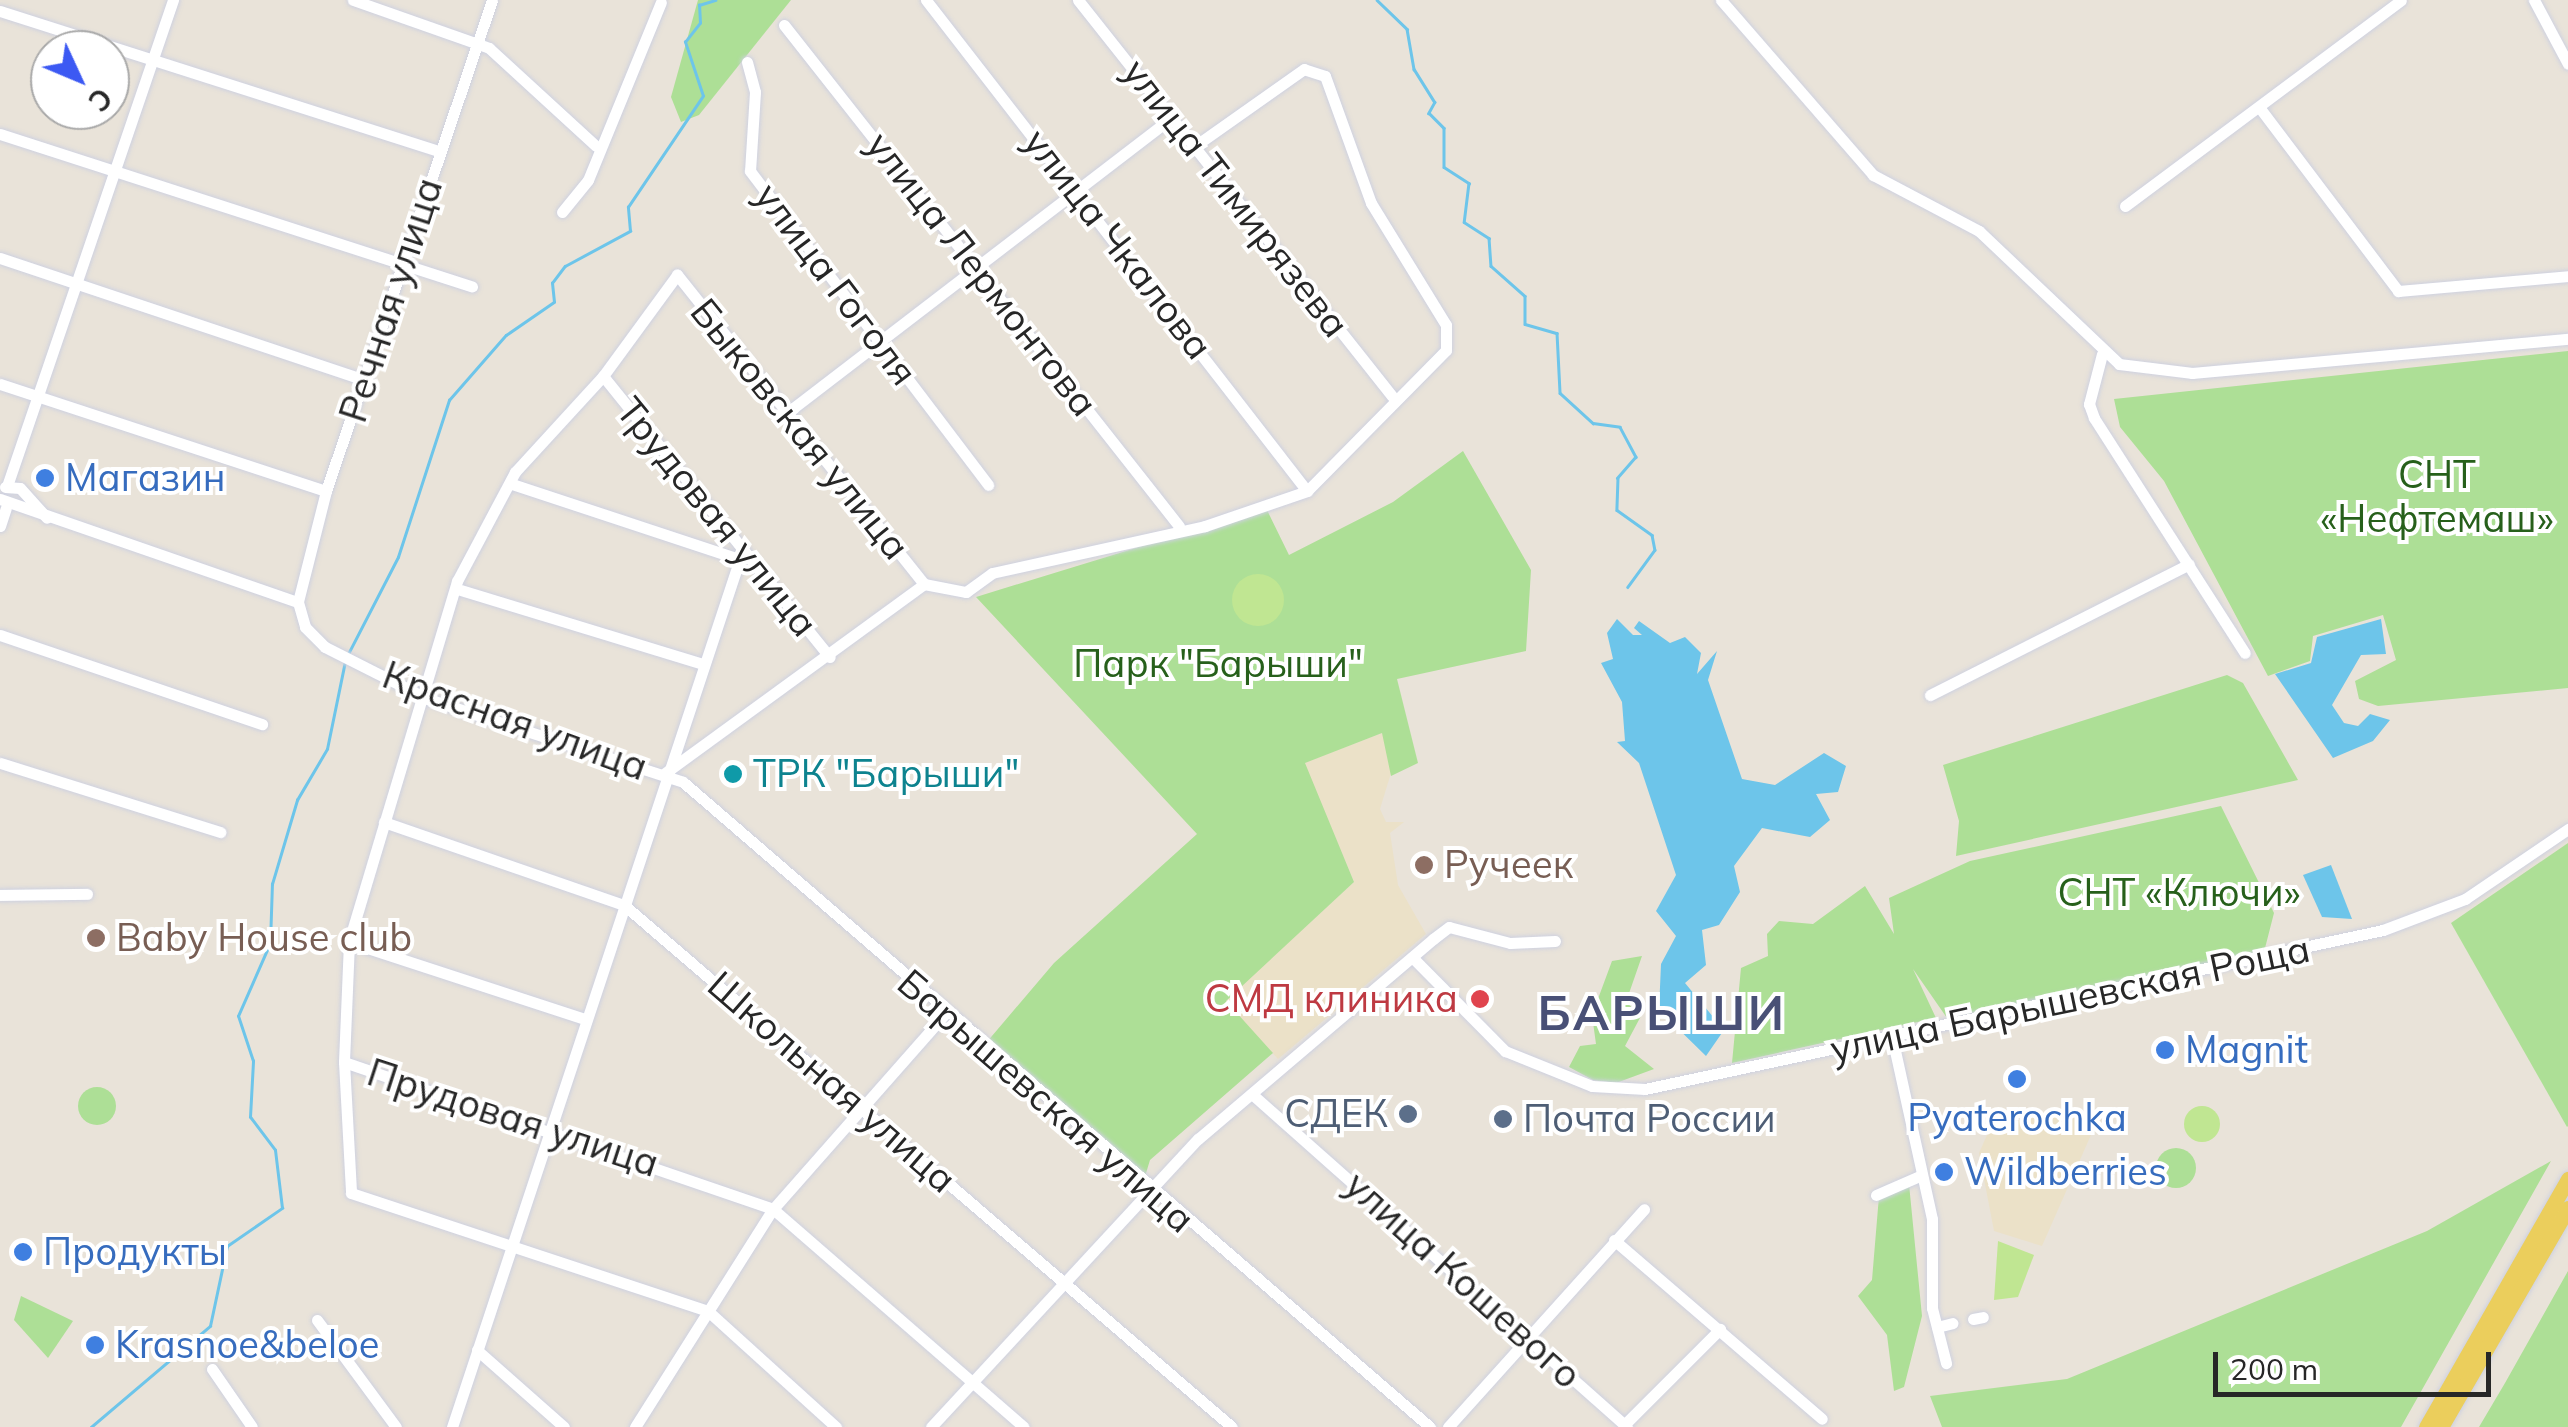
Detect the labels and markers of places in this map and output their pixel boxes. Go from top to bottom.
place label: Магазин [65,455,226,501]
marker: Магазин [34,467,56,489]
place label: ТРК "Барыши" [753,751,1019,797]
marker: ТРК "Барыши" [722,763,744,785]
place label: Ручеек [1444,842,1573,888]
marker: Ручеек [1413,854,1435,876]
place label: Baby House club [116,915,412,961]
marker: Baby House club [85,927,107,949]
place label: СМД клиника [1205,976,1458,1022]
marker: СМД клиника [1467,986,1493,1012]
place label: Magnit [2185,1027,2308,1073]
marker: Magnit [2154,1039,2176,1061]
marker: Pyaterochka [2006,1068,2028,1090]
place label: СДЕК [1284,1091,1388,1137]
place label: Pyaterochka [1907,1095,2127,1141]
place label: Почта России [1523,1096,1776,1142]
marker: СДЕК [1397,1103,1419,1125]
marker: Почта России [1492,1108,1514,1130]
place label: Wildberries [1964,1149,2167,1195]
marker: Wildberries [1933,1161,1955,1183]
place label: Продукты [43,1229,227,1275]
marker: Продукты [12,1241,34,1263]
place label: Krasnoe&beloe [115,1322,379,1368]
marker: Krasnoe&beloe [84,1334,106,1356]

